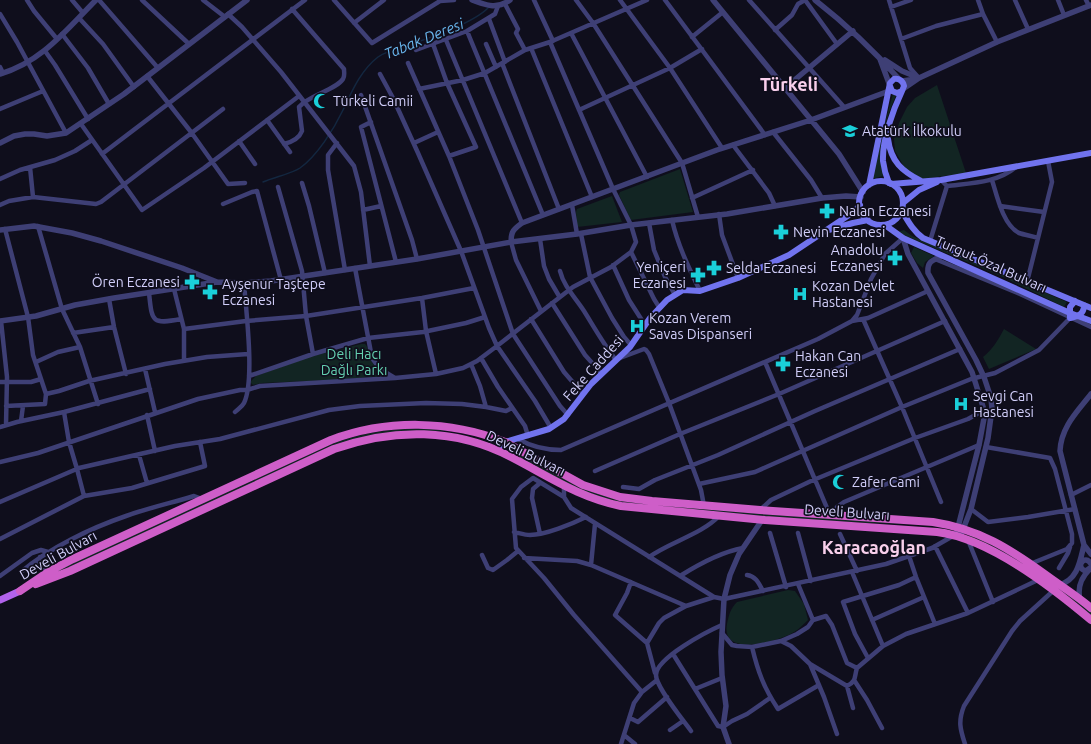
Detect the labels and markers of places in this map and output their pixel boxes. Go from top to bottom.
mosque icon: Türkeli Camii [312,92,330,110]
place label: Türkeli Camii [333,93,413,109]
school or university icon: Atatürk İlkokulu [841,122,859,140]
place label: Atatürk İlkokulu [862,123,962,139]
pharmacy icon: Nalan Eczanesi [818,202,836,220]
place label: Nalan Eczanesi [839,203,931,219]
pharmacy icon: Nevin Eczanesi [772,223,790,241]
place label: Nevin Eczanesi [793,224,885,240]
place label: Anadolu Eczanesi [830,242,883,274]
pharmacy icon: Anadolu Eczanesi [886,249,904,267]
place label: Yeniçeri Eczanesi [633,259,686,291]
pharmacy icon: Selda Eczanesi [705,259,723,277]
place label: Selda Eczanesi [726,260,816,276]
pharmacy icon: Yeniçeri Eczanesi [689,266,707,284]
place label: Ören Eczanesi [92,273,180,290]
pharmacy icon: Ören Eczanesi [183,273,201,291]
place label: Ayşenur Taştepe Eczanesi [222,276,326,308]
place label: Kozan Devlet Hastanesi [812,278,895,310]
pharmacy icon: Ayşenur Taştepe Eczanesi [201,283,219,301]
hospital icon: Kozan Devlet Hastanesi [791,285,809,303]
place label: Kozan Verem Savas Dispanseri [649,310,752,342]
hospital icon: Kozan Verem Savas Dispanseri [628,317,646,335]
place label: Hakan Can Eczanesi [795,348,861,380]
pharmacy icon: Hakan Can Eczanesi [774,355,792,373]
place label: Sevgi Can Hastanesi [973,388,1034,420]
hospital icon: Sevgi Can Hastanesi [952,395,970,413]
mosque icon: Zafer Cami [831,473,849,491]
place label: Zafer Cami [852,474,920,490]

